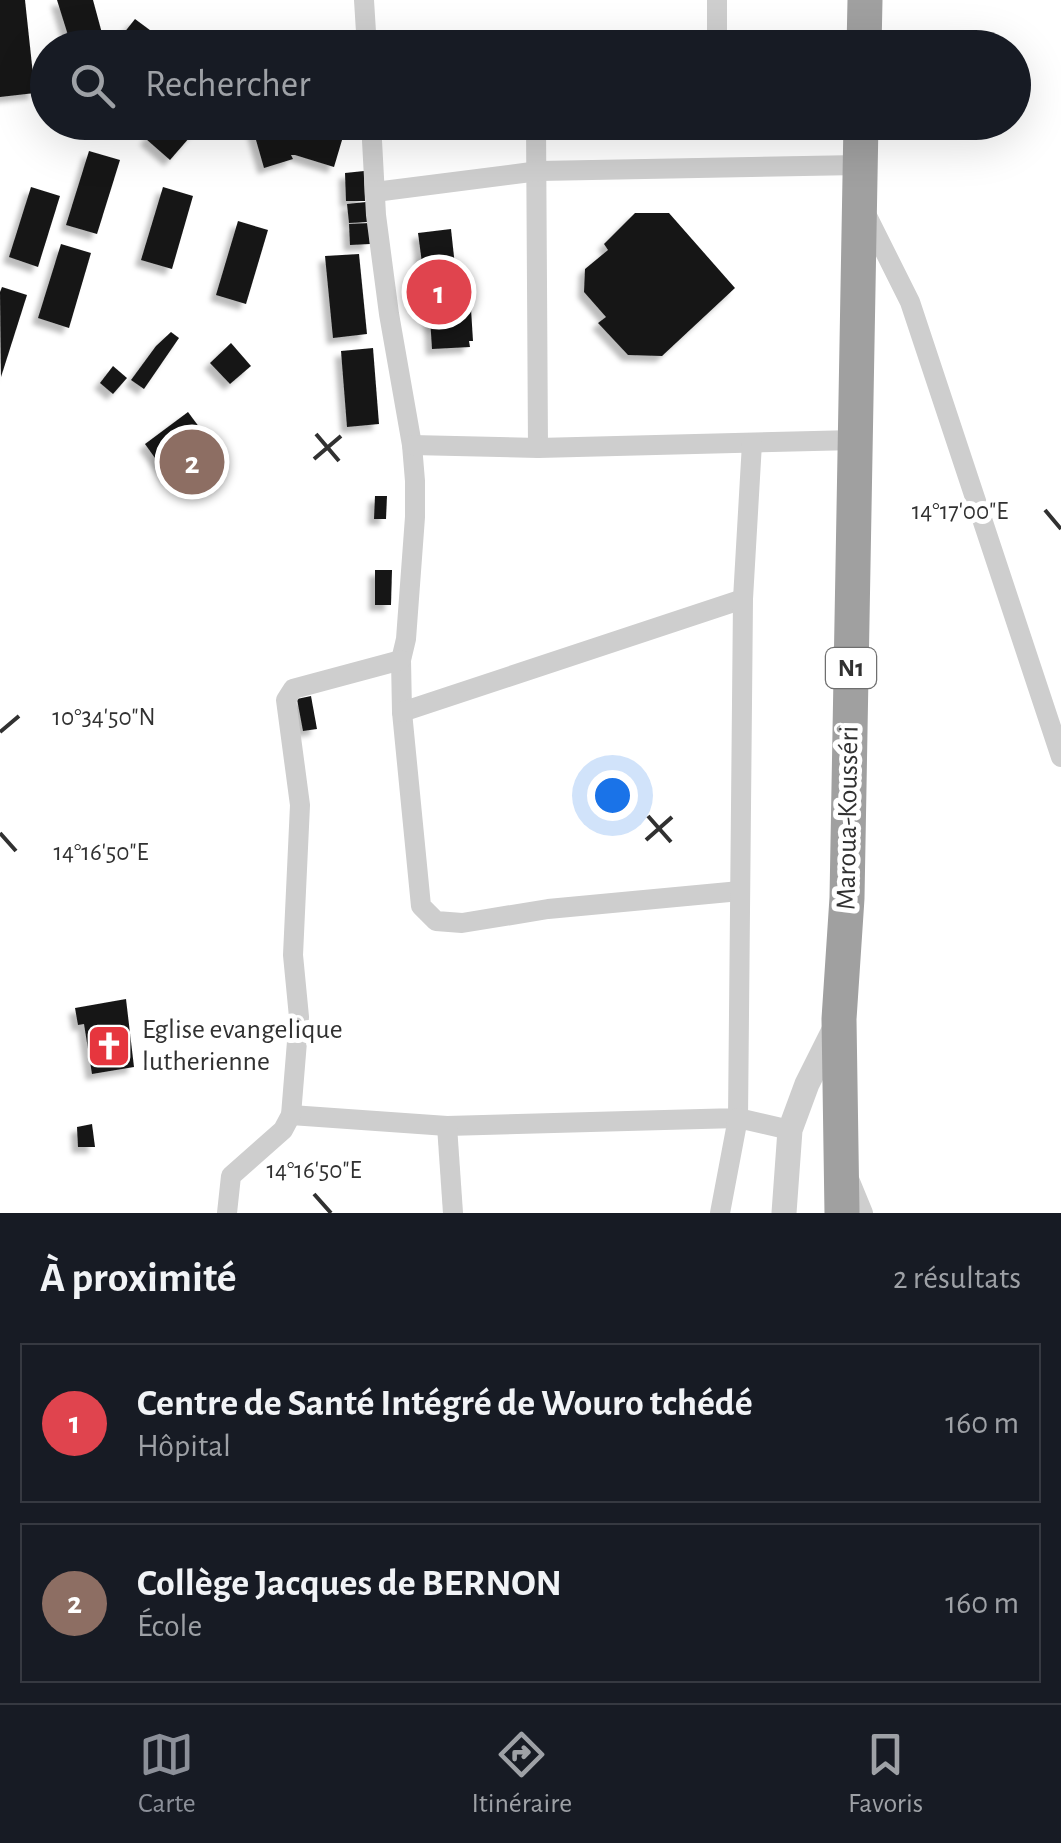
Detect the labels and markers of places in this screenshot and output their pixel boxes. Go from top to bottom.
pin: 1 [406,254,472,330]
pin: 2 [160,424,224,500]
place label: Eglise evangelique lutherienne [142,1016,343,1076]
church icon: Eglise evangelique lutherienne [86,1023,132,1069]

